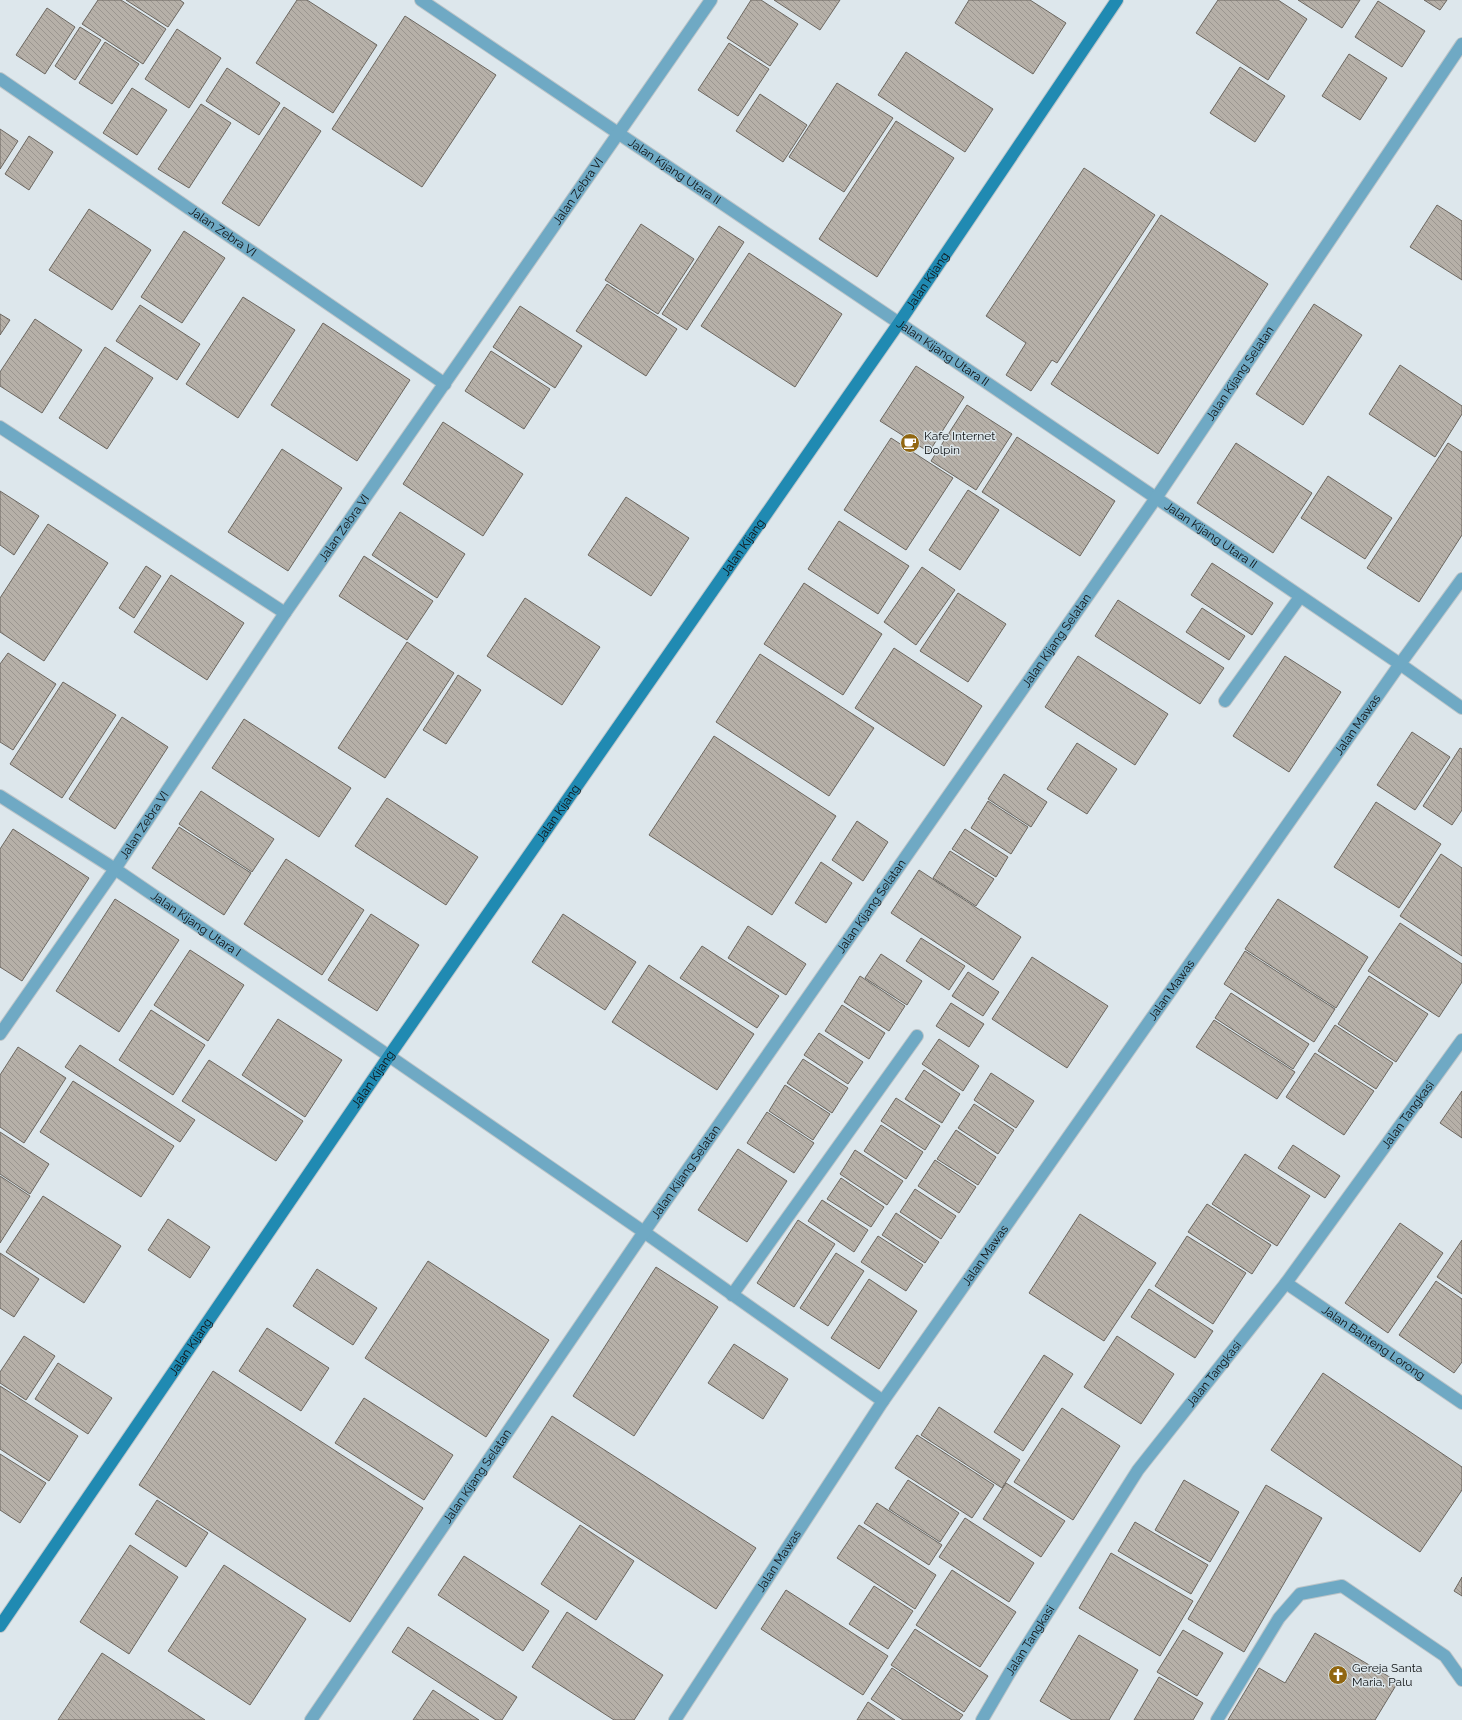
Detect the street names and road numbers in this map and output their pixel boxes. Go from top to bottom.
street label: Jalan Kijang Utara II [626,135,723,208]
street label: Jalan Zebra VI [550,155,606,227]
street label: Jalan Zebra VI [186,204,259,260]
street label: Jalan Kijang [903,249,952,312]
street label: Jalan Kijang Utara II [894,317,992,389]
street label: Jalan Kijang Selatan [1203,324,1277,423]
street label: Jalan Zebra VI [316,492,372,564]
street label: Jalan Kijang Utara II [1162,499,1260,572]
street label: Jalan Kijang [718,516,768,578]
street label: Jalan Kijang Selatan [1019,591,1094,690]
street label: Jalan Mawas [1331,691,1384,758]
street label: Jalan Kijang [533,782,583,844]
street label: Jalan Zebra VI [117,788,172,861]
street label: Jalan Kijang Selatan [834,857,909,956]
street label: Jalan Kijang Utara I [148,889,243,960]
street label: Jalan Mawas [1145,957,1198,1023]
street label: Jalan Kijang [349,1048,398,1110]
street label: Jalan Tangkasi [1379,1078,1437,1151]
street label: Jalan Kijang Selatan [648,1122,723,1221]
street label: Jalan Mawas [959,1222,1012,1288]
street label: Jalan Banteng Lorong [1319,1303,1428,1383]
street label: Jalan Kijang [166,1316,215,1378]
street label: Jalan Tangkasi [1184,1338,1244,1410]
street label: Jalan Kijang Selatan [440,1427,514,1526]
street label: Jalan Mawas [754,1527,804,1594]
street label: Jalan Tangkasi [1003,1603,1057,1678]

